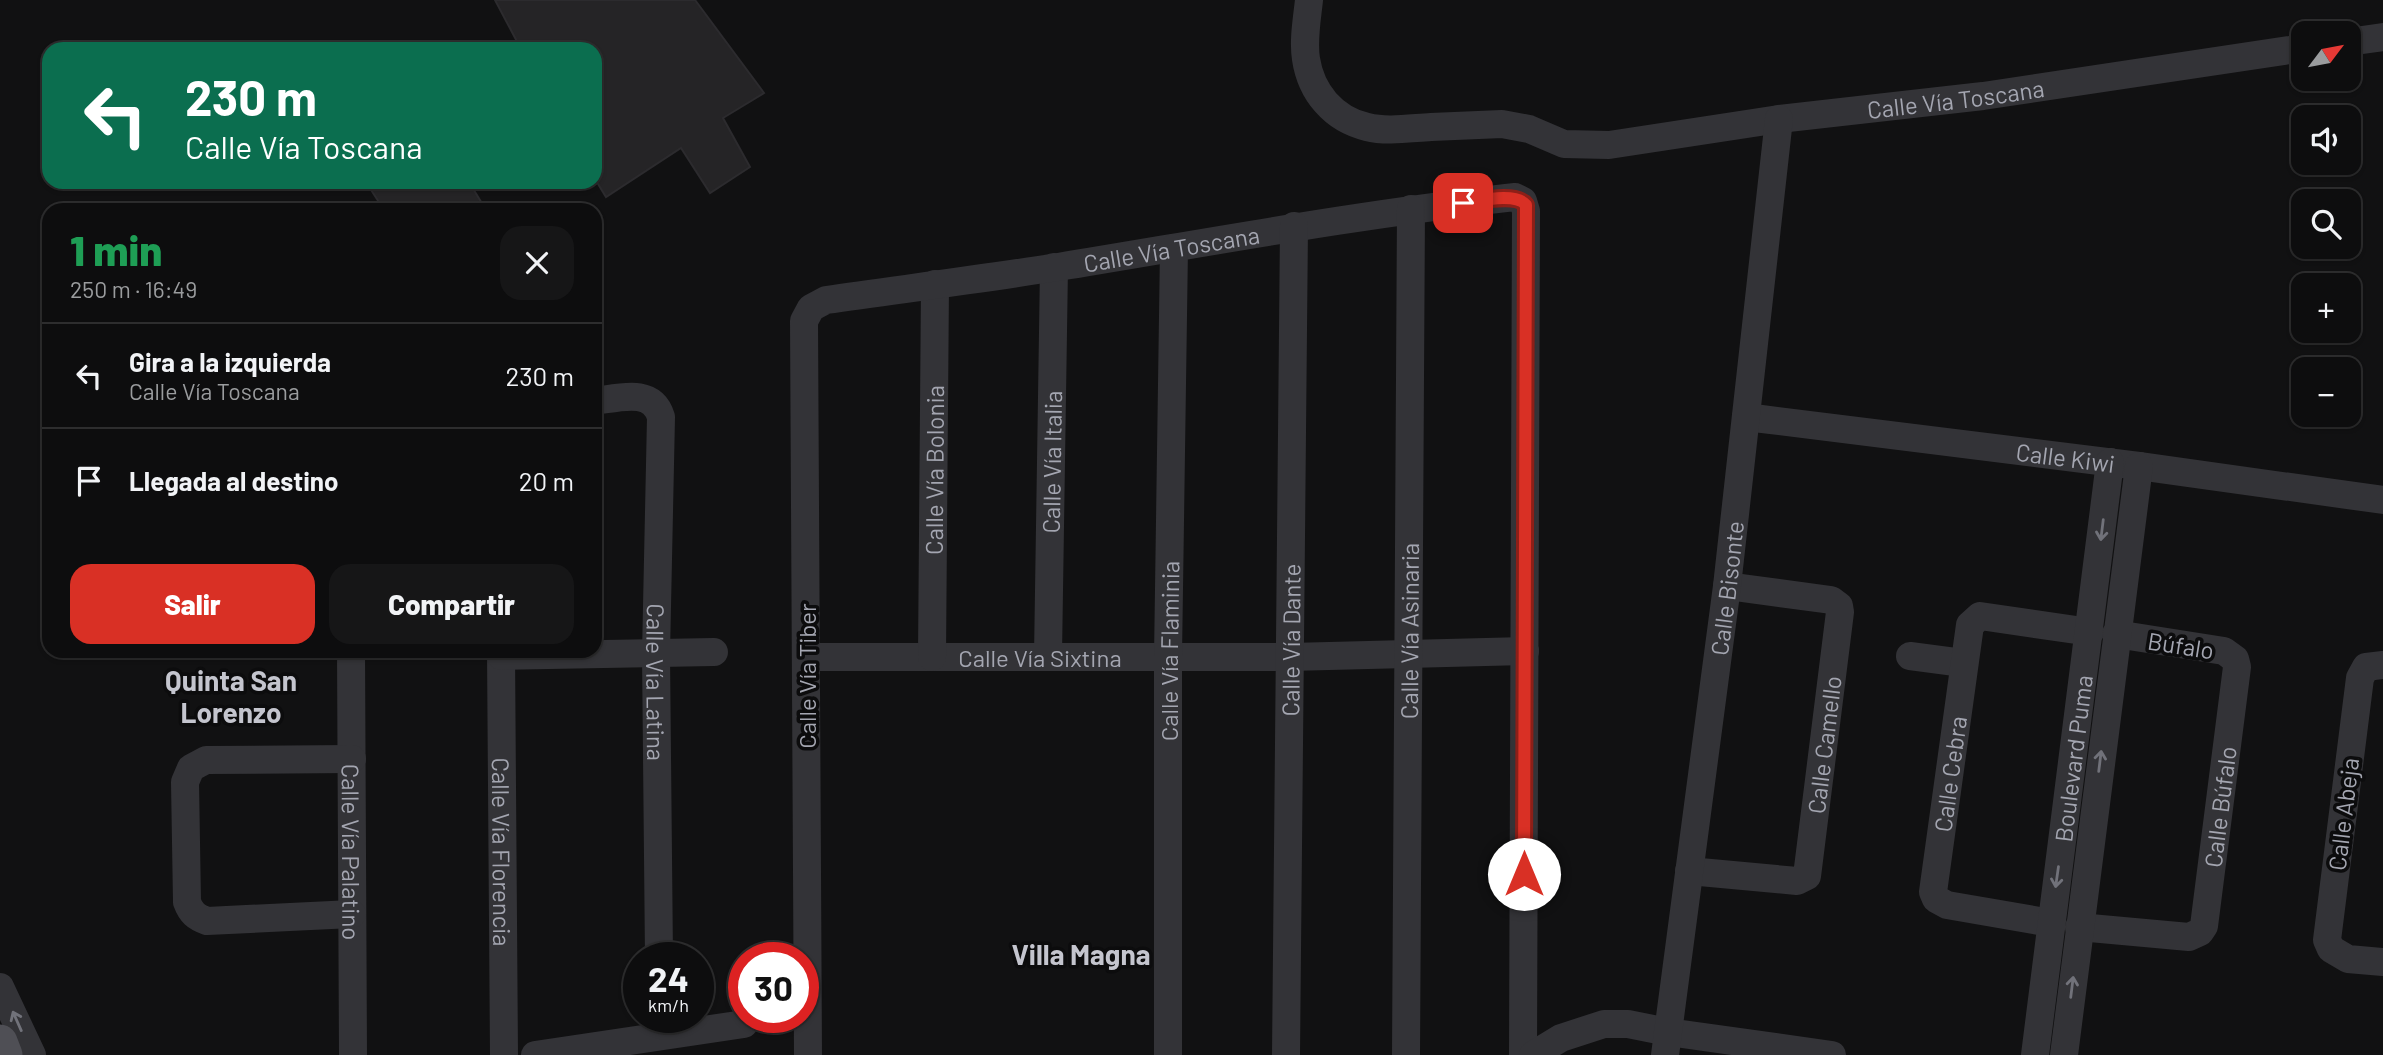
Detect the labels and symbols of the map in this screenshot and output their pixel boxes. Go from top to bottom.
north arrow [2291,21,2361,91]
street label: Calle Vía Toscana [1866,73,2046,123]
pin [1433,173,1493,233]
street label: Calle Vía Toscana [1081,219,1262,277]
street label: Calle Vía Bolonia [918,385,949,555]
street label: Calle Vía Italia [1035,390,1067,534]
street label: Calle Kiwi [2014,436,2117,477]
one-way arrow [2096,518,2109,541]
street label: Calle Bisonte [1703,519,1749,657]
street label: Calle Vía Asinaria [1393,543,1424,719]
street label: Calle Vía Flaminia [1154,561,1184,741]
street label: Calle Vía Dante [1275,564,1305,717]
street label: Calle Vía Latina [642,603,672,761]
street label: Calle Vía Tiber [792,603,821,749]
street label: Búfalo [2146,625,2216,665]
street label: Calle Vía Sixtina [958,643,1122,672]
district label: Quinta San Lorenzo [165,663,297,729]
street label: Boulevard Puma [2048,673,2097,844]
street label: Calle Camello [1800,674,1846,815]
street label: Calle Cebra [1927,714,1972,834]
street label: Calle Búfalo [2197,744,2241,869]
one-way arrow [2094,751,2107,773]
street label: Calle Abeja [2322,756,2364,872]
street label: Calle Vía Florencia [487,757,518,947]
street label: Calle Vía Palatino [337,764,367,940]
position arrow [1487,837,1561,911]
one-way arrow [2051,865,2064,888]
district label: Villa Magna [1011,937,1151,971]
speed limit sign: 30 [728,942,819,1033]
one-way arrow [2066,976,2079,999]
one-way arrow [10,1011,23,1032]

